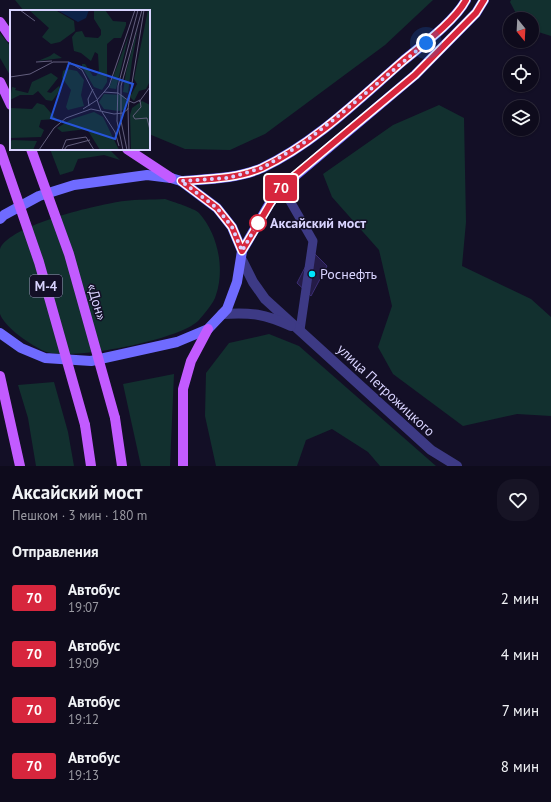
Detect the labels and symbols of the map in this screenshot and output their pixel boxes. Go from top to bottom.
inset map [10,10,150,150]
north arrow [503,12,539,48]
your location [416,33,436,53]
line badge: 70 [263,175,299,201]
marker: Аксайский мост [249,214,267,232]
place label: Аксайский мост [270,214,366,232]
place label: Роснефть [320,265,378,283]
marker: Роснефть [307,269,317,279]
road number: М-4 [30,275,62,297]
street label: «Дон» [83,281,111,323]
street label: улица Петрожицкого [333,340,439,440]

